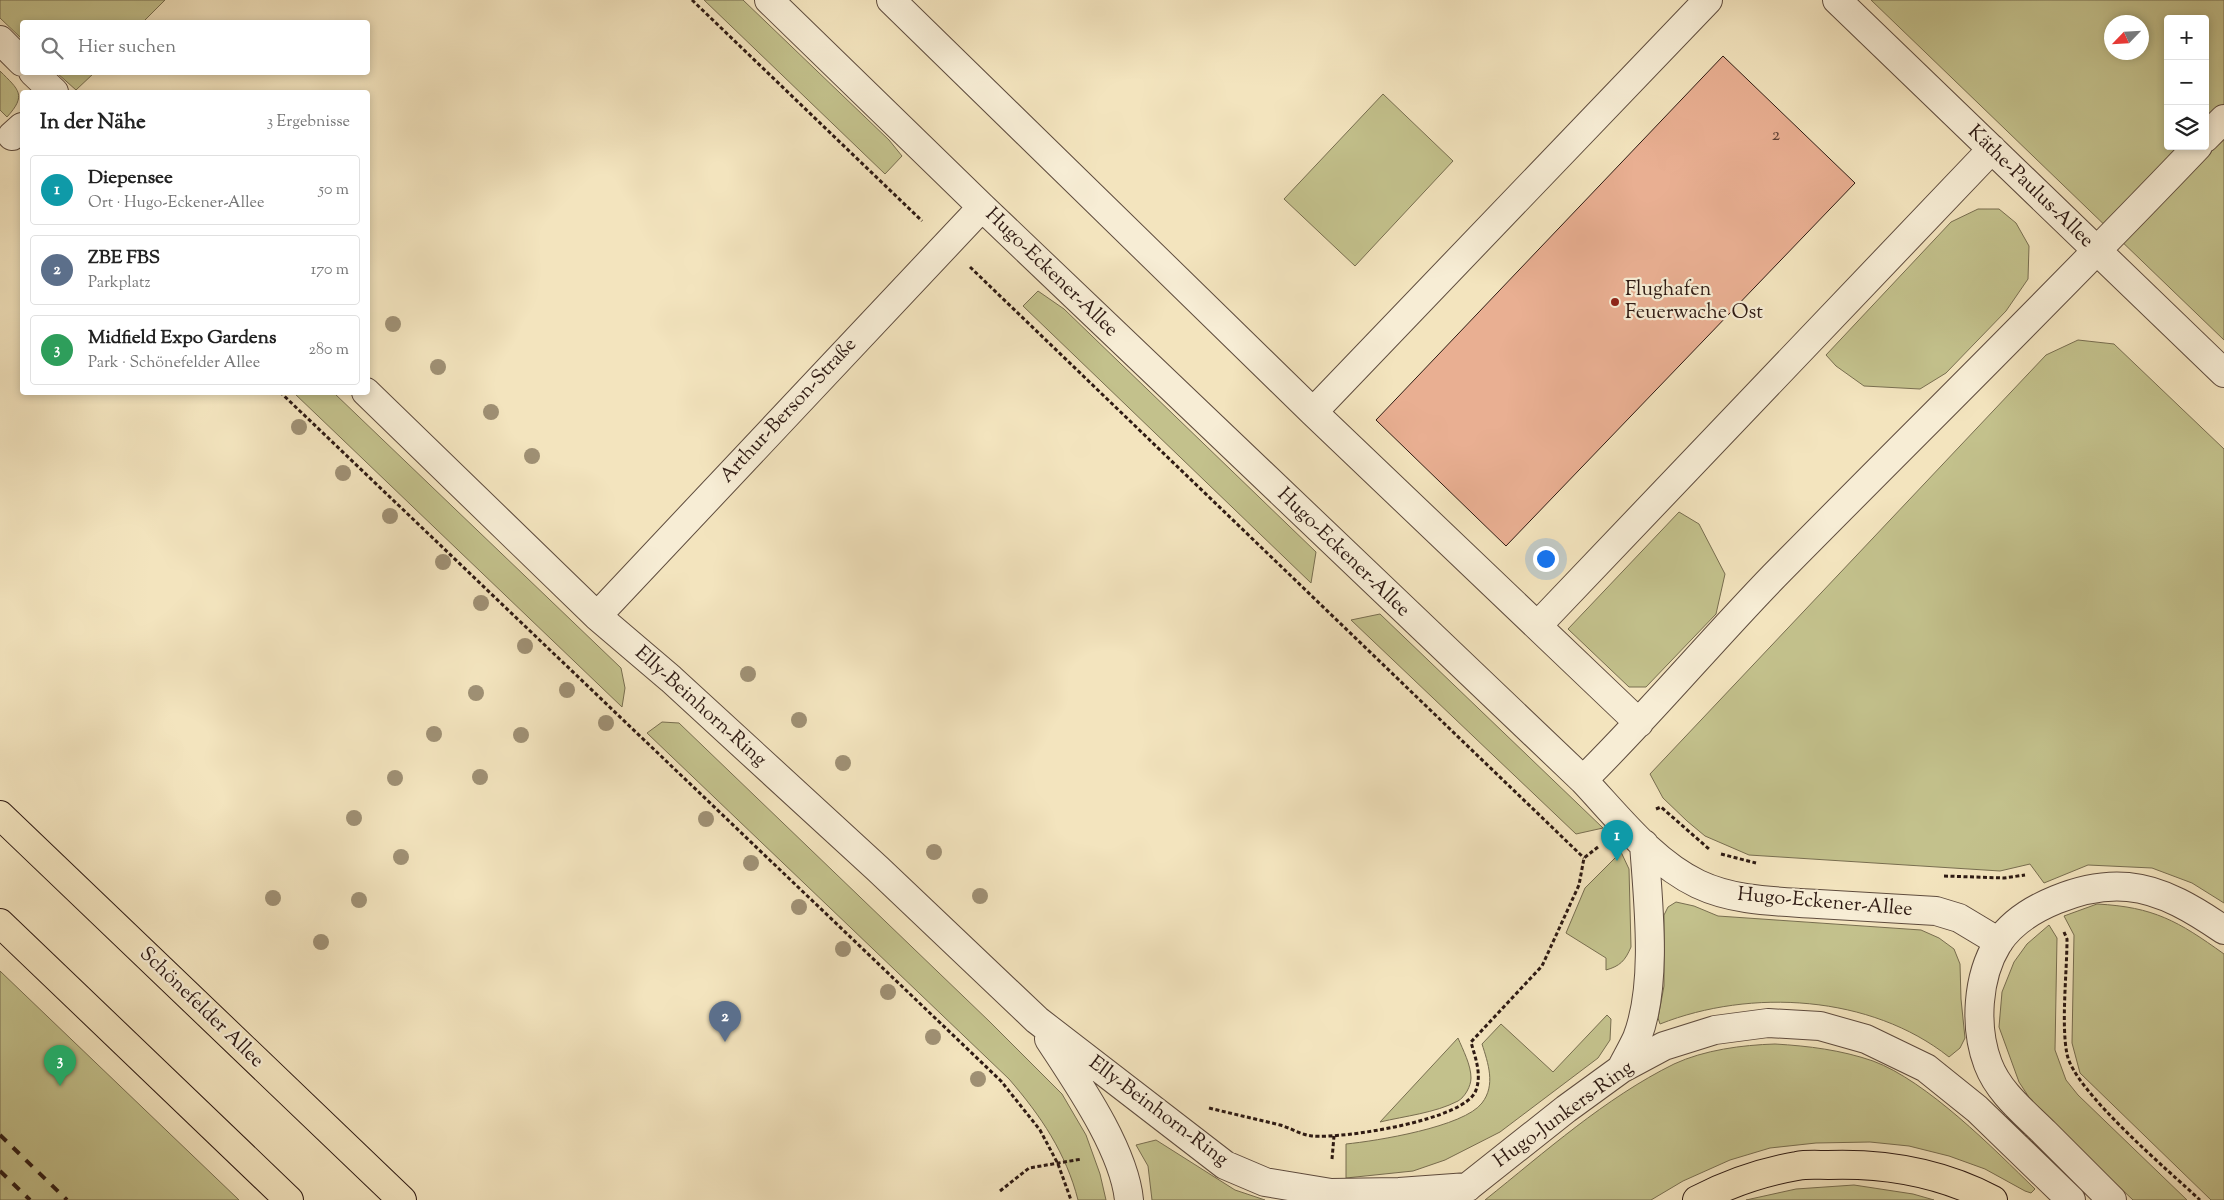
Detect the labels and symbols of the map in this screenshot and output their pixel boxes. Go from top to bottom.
north arrow [2104,15,2149,60]
street label: Käthe-Paulus-Allee [1960,119,2100,255]
house number: 2 [1772,123,1781,149]
street label: Hugo-Eckener-Allee [978,202,1124,344]
place label: Flughafen Feuerwache Ost [1625,276,1763,328]
marker: Flughafen Feuerwache Ost [1609,296,1621,308]
street label: Arthur-Berson-Straße [714,332,864,490]
street label: Hugo-Eckener-Allee [1270,482,1416,624]
your location [1533,546,1559,572]
street label: Elly-Beinhorn-Ring [628,640,773,774]
pin: 1 [1601,820,1633,861]
street label: Hugo-Eckener-Allee [1736,881,1914,925]
street label: Schönefelder Allee [132,941,270,1075]
pin: 2 [709,1001,741,1042]
pin: 3 [44,1045,76,1086]
street label: Elly-Beinhorn-Ring [1082,1050,1234,1174]
street label: Hugo-Junkers-Ring [1488,1054,1640,1176]

